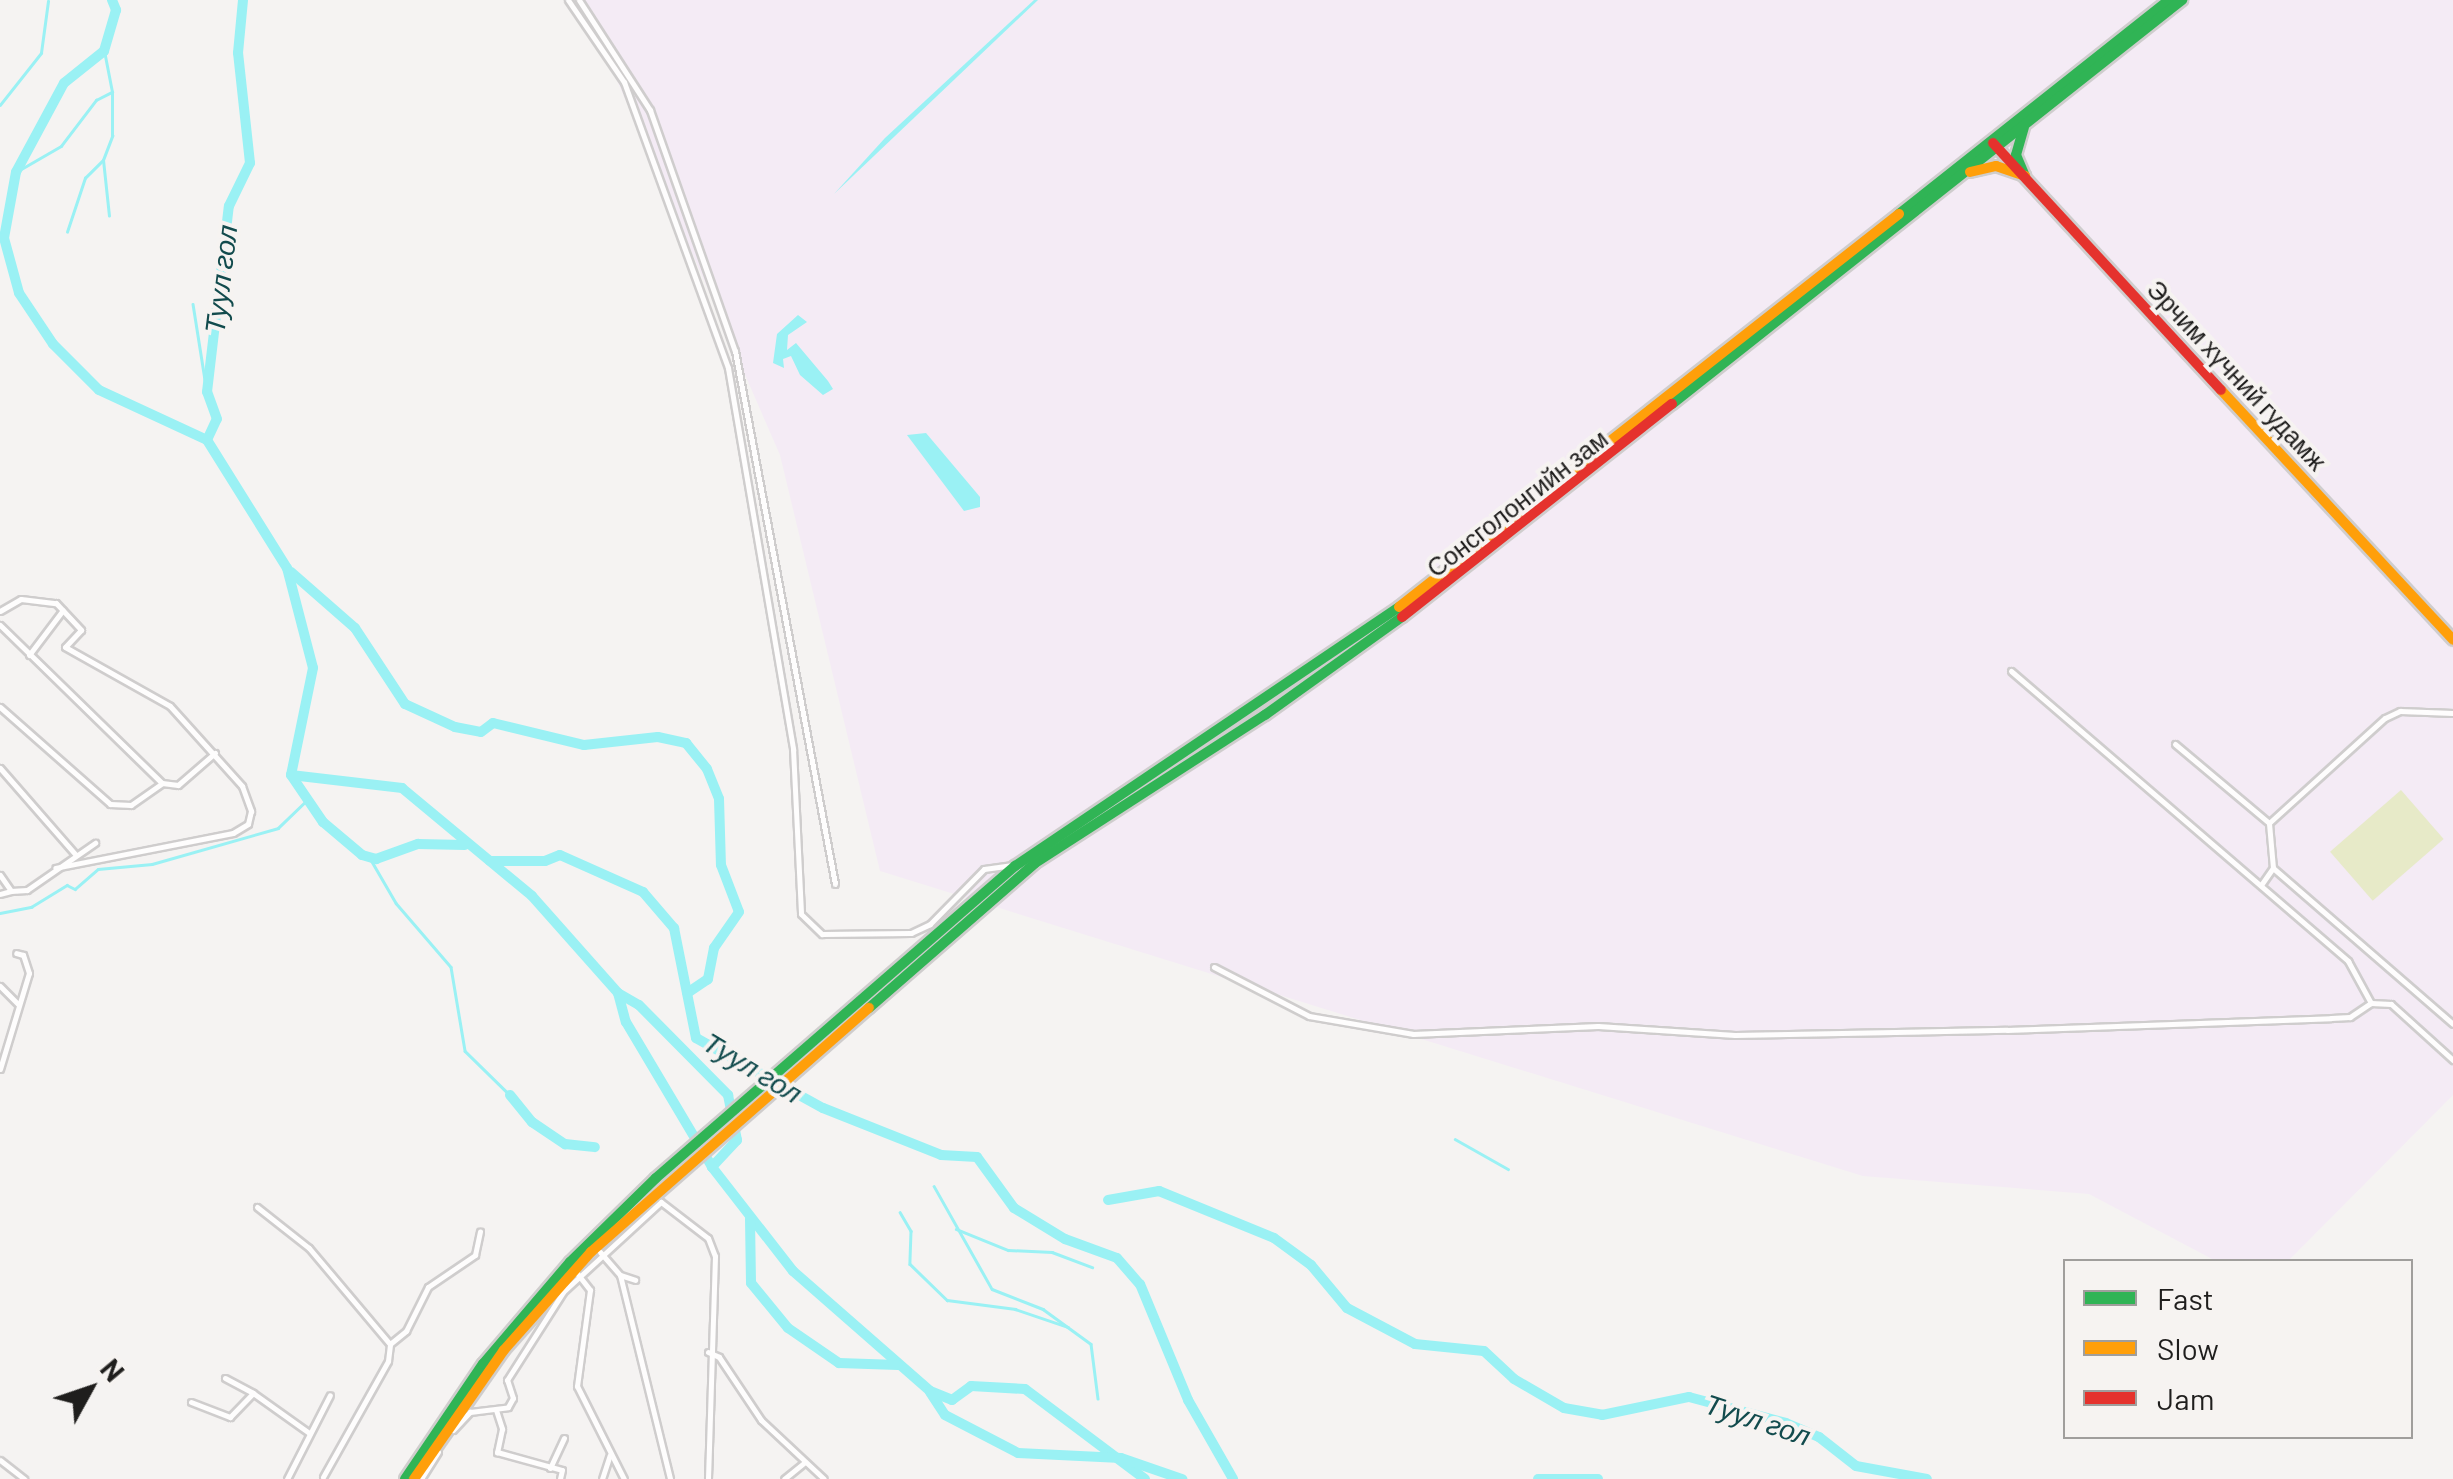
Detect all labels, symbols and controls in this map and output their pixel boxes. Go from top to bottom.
water label: Туул гол [197,223,243,335]
street label: Эрчим хүчний гудамж [2141,274,2333,476]
street label: Сонсголонгийн зам [1421,423,1613,583]
water label: Туул гол [697,1024,809,1110]
legend [2063,1259,2413,1439]
text: Fast [2157,1280,2214,1316]
text: Slow [2157,1330,2219,1366]
north arrow [40,1339,140,1439]
text: N [94,1352,132,1388]
text: Jam [2157,1380,2214,1416]
water label: Туул гол [1701,1386,1815,1452]

